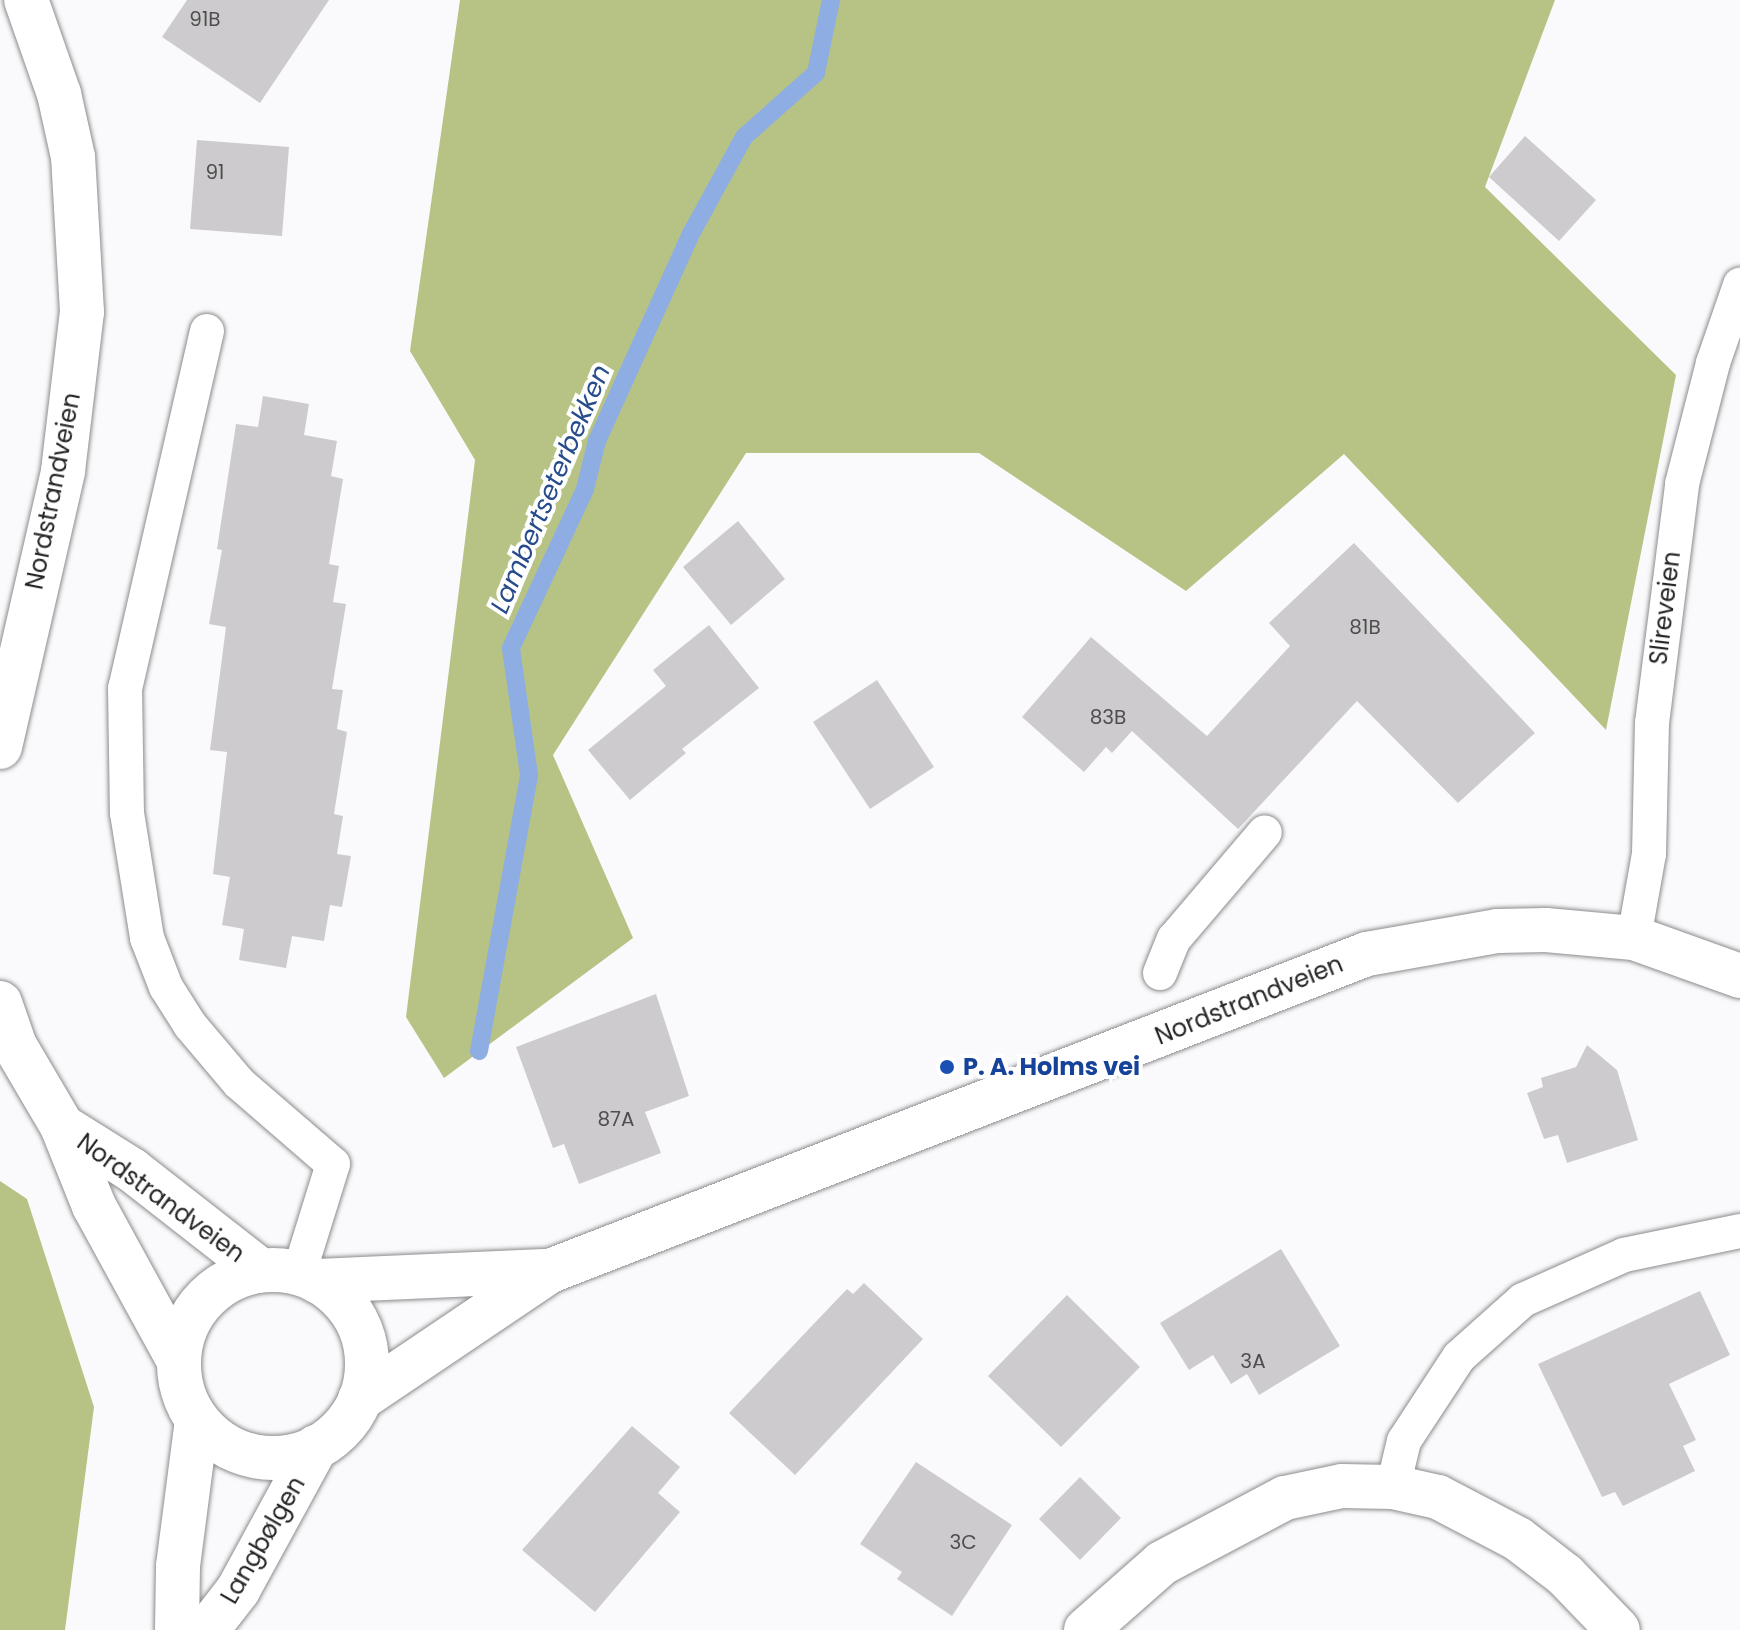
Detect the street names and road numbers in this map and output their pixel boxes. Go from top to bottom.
street label: Nordstrandveien [20,390,86,592]
street label: Slireveien [1644,550,1686,666]
street label: Nordstrandveien [1151,949,1347,1051]
street label: Nordstrandveien [72,1128,250,1268]
street label: Langbølgen [215,1471,311,1609]

